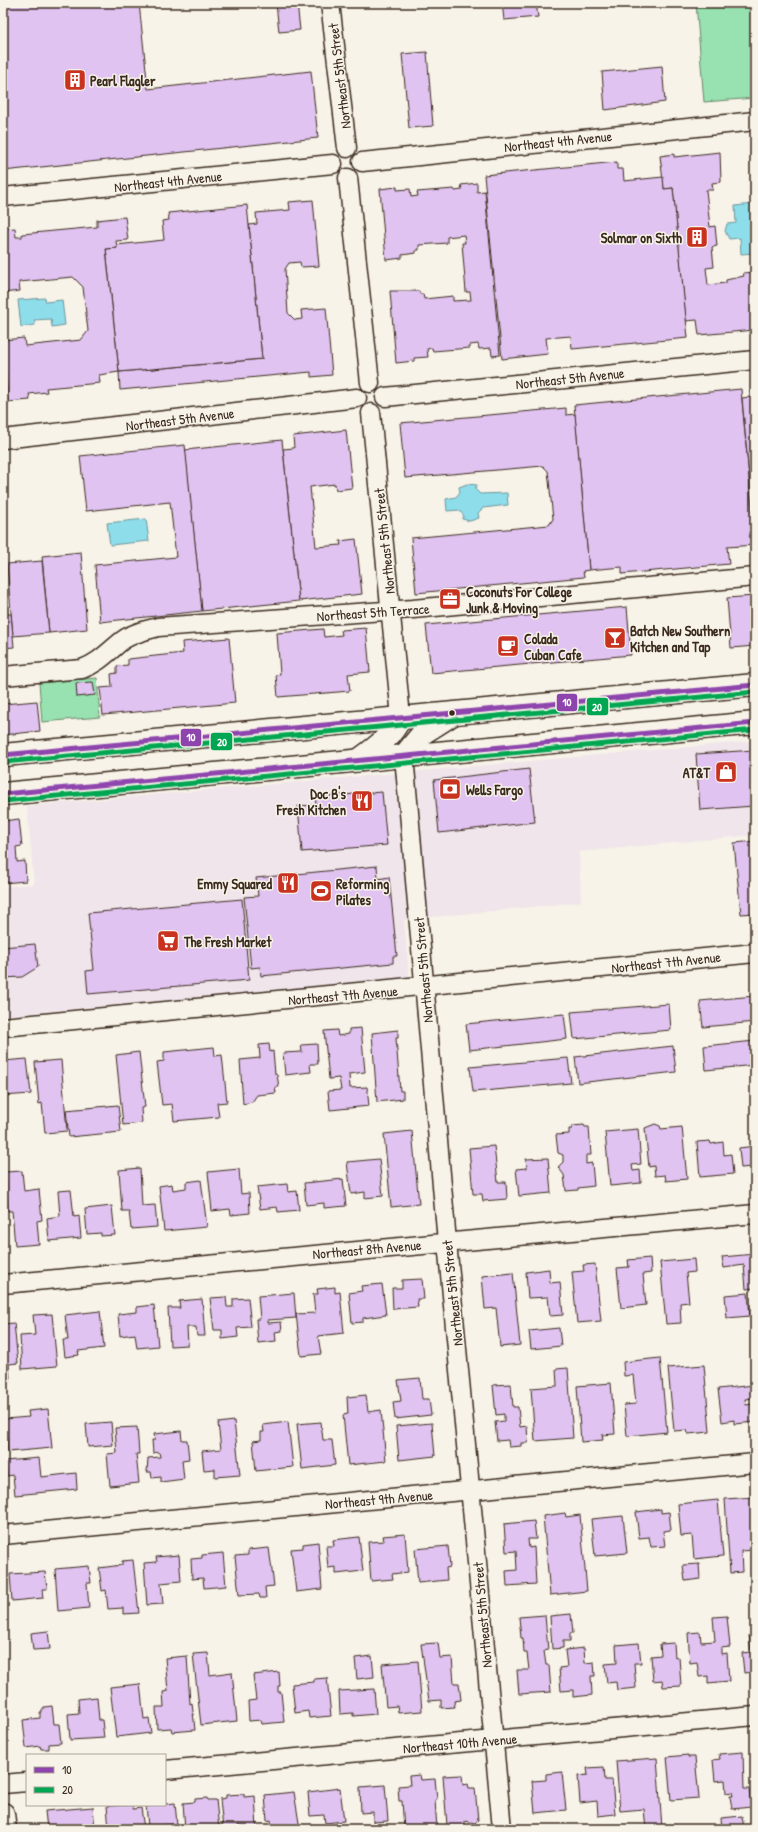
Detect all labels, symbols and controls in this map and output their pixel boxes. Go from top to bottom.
street label: Northeast 5th Street [323,22,355,130]
building icon: Pearl Flagler [62,67,88,93]
place label: Pearl Flagler [90,71,156,92]
street label: Northeast 4th Avenue [503,126,613,156]
street label: Northeast 4th Avenue [113,166,223,196]
building icon: Solmar on Sixth [684,224,710,250]
place label: Solmar on Sixth [601,228,682,247]
street label: Northeast 5th Avenue [515,363,626,393]
street label: Northeast 5th Avenue [125,403,236,435]
street label: Northeast 5th Street [369,487,399,595]
place label: Coconuts For College Junk & Moving [466,582,572,619]
office icon: Coconuts For College Junk & Moving [437,586,463,612]
street label: Northeast 5th Terrace [316,599,430,625]
place label: Batch New Southern Kitchen and Tap [630,621,730,658]
bar icon: Batch New Southern Kitchen and Tap [602,625,628,651]
place label: Colada Cuban Cafe [524,629,582,664]
cafe icon: Colada Cuban Cafe [495,633,521,659]
line badge: 10 [556,693,578,712]
text: 10 [563,695,572,709]
line badge: 20 [586,697,609,716]
text: 20 [592,700,602,714]
unlabelled marker [447,708,457,718]
line badge: 10 [180,728,202,747]
text: 10 [187,730,196,744]
line badge: 20 [210,732,233,751]
text: 20 [217,735,227,749]
shop icon: AT&T [713,759,739,785]
place label: AT&T [683,763,710,782]
bank icon: Wells Fargo [437,776,463,802]
place label: Wells Fargo [466,780,523,801]
place label: Doc B's Fresh Kitchen [276,784,347,819]
restaurant icon: Doc B's Fresh Kitchen [349,788,375,814]
restaurant icon: Emmy Squared [275,870,301,896]
place label: Emmy Squared [197,874,273,895]
place label: Reforming Pilates [336,874,389,909]
sports icon: Reforming Pilates [308,878,334,904]
street label: Northeast 5th Street [409,916,437,1024]
supermarket icon: The Fresh Market [155,928,181,954]
place label: The Fresh Market [183,932,273,951]
street label: Northeast 7th Avenue [610,947,722,977]
street label: Northeast 7th Avenue [287,981,399,1009]
street label: Northeast 8th Avenue [312,1235,423,1263]
street label: Northeast 5th Street [437,1239,467,1347]
street label: Northeast 9th Avenue [324,1485,434,1513]
street label: Northeast 5th Street [468,1561,496,1669]
street label: Northeast 10th Avenue [402,1729,518,1757]
legend [26,1754,166,1806]
text: 10 [62,1761,72,1778]
text: 20 [62,1781,73,1798]

